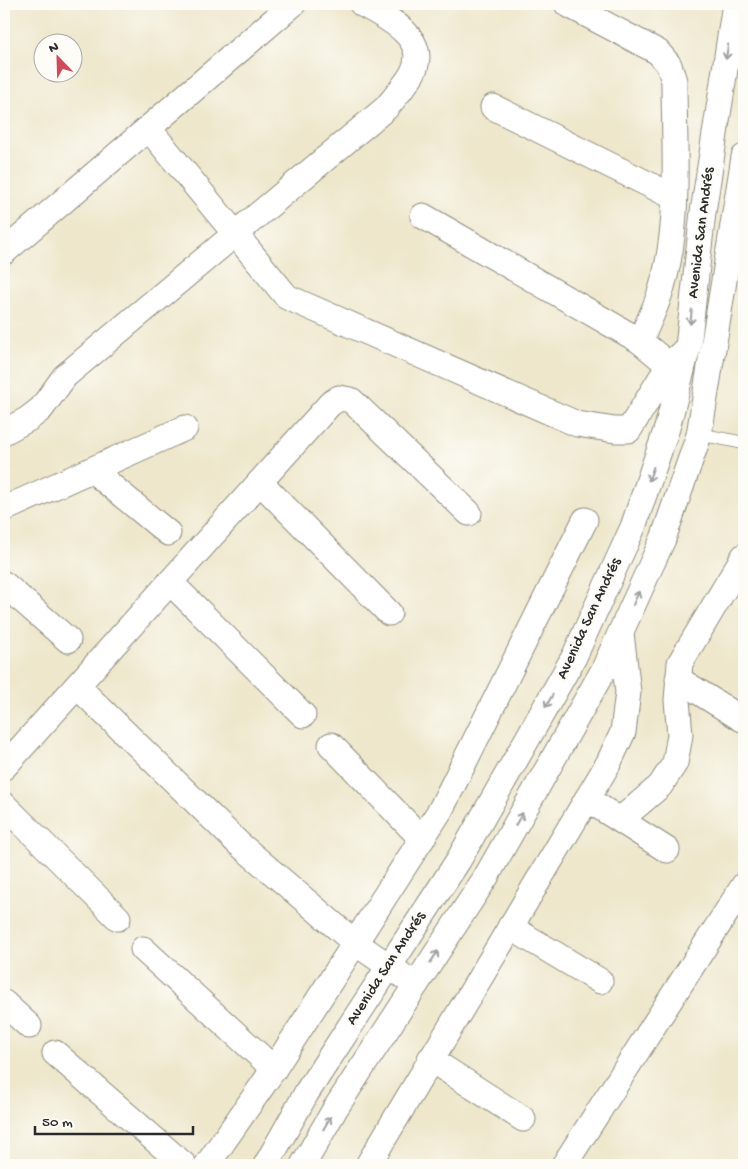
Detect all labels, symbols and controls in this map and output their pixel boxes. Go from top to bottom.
north arrow [32,32,82,82]
text: N [46,39,61,58]
one-way arrow [722,44,732,60]
street label: Avenida San Andrés [685,165,720,300]
one-way arrow [687,309,696,325]
one-way arrow [646,466,655,481]
street label: Avenida San Andrés [554,554,627,683]
one-way arrow [632,591,642,606]
one-way arrow [543,694,553,708]
one-way arrow [514,811,524,826]
street label: Avenida San Andrés [343,908,431,1029]
one-way arrow [429,950,439,964]
scale bar [35,1104,192,1136]
text: 50 m [42,1114,73,1132]
one-way arrow [322,1116,332,1130]

